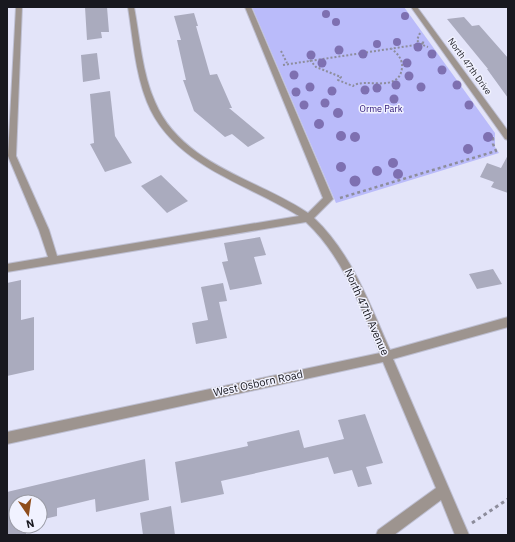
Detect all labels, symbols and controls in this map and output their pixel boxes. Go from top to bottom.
street label: North 47th Drive [446,36,494,96]
park label: Orme Park [360,103,403,114]
street label: North 47th Avenue [342,267,392,357]
street label: West Osborn Road [212,367,304,399]
north arrow [8,494,48,534]
text: N [25,516,36,531]

